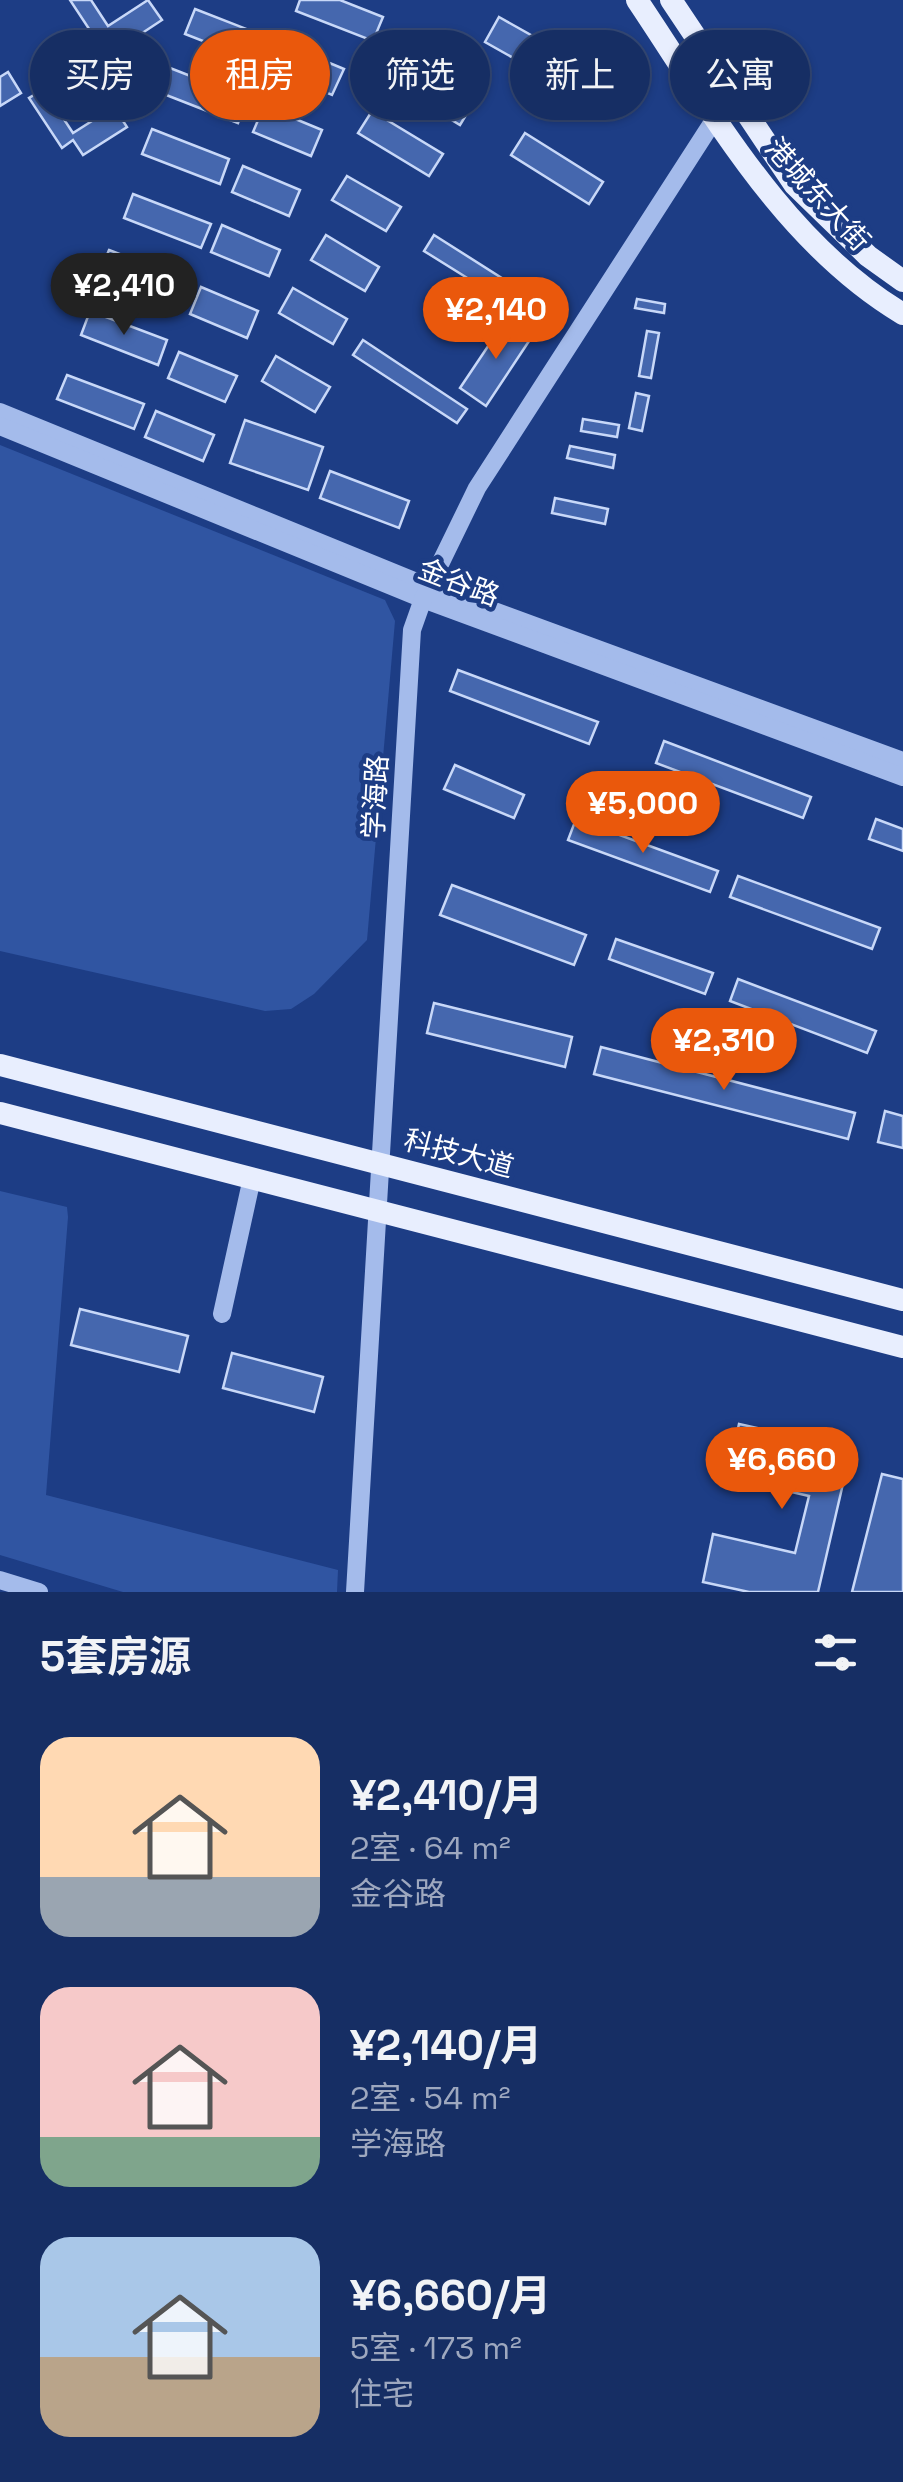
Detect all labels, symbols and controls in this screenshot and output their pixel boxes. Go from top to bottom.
chip: 买房 [30,30,170,120]
chip: 租房 [190,30,330,120]
chip: 筛选 [350,30,490,120]
chip: 新上 [510,30,650,120]
chip: 公寓 [670,30,810,120]
street label: 港城东大街 [758,130,878,258]
pin: ¥2,410 [43,253,205,338]
text: ¥2,410 [73,265,175,305]
pin: ¥2,140 [415,277,577,362]
text: ¥2,140 [445,289,547,329]
street label: 金谷路 [413,550,505,614]
street label: 学海路 [355,754,395,840]
pin: ¥5,000 [562,771,724,856]
text: ¥5,000 [588,783,698,823]
pin: ¥2,310 [643,1008,805,1093]
text: ¥2,310 [673,1020,775,1060]
street label: 科技大道 [400,1121,518,1185]
pin: ¥6,660 [701,1427,863,1512]
text: ¥6,660 [728,1439,836,1479]
icon: filters [808,1625,863,1680]
text: 5套房源 [40,1630,191,1683]
text: ¥2,410/月 [350,1769,543,1822]
icon: home [120,1777,240,1897]
text: 2室 · 64 m² [350,1828,511,1868]
text: 金谷路 [350,1874,446,1914]
text: ¥2,140/月 [350,2019,542,2072]
icon: home [120,2027,240,2147]
text: 2室 · 54 m² [350,2078,510,2118]
text: 学海路 [350,2124,446,2164]
text: ¥6,660/月 [350,2269,551,2322]
icon: home [120,2277,240,2397]
text: 5室 · 173 m² [350,2328,522,2368]
text: 住宅 [350,2374,414,2414]

